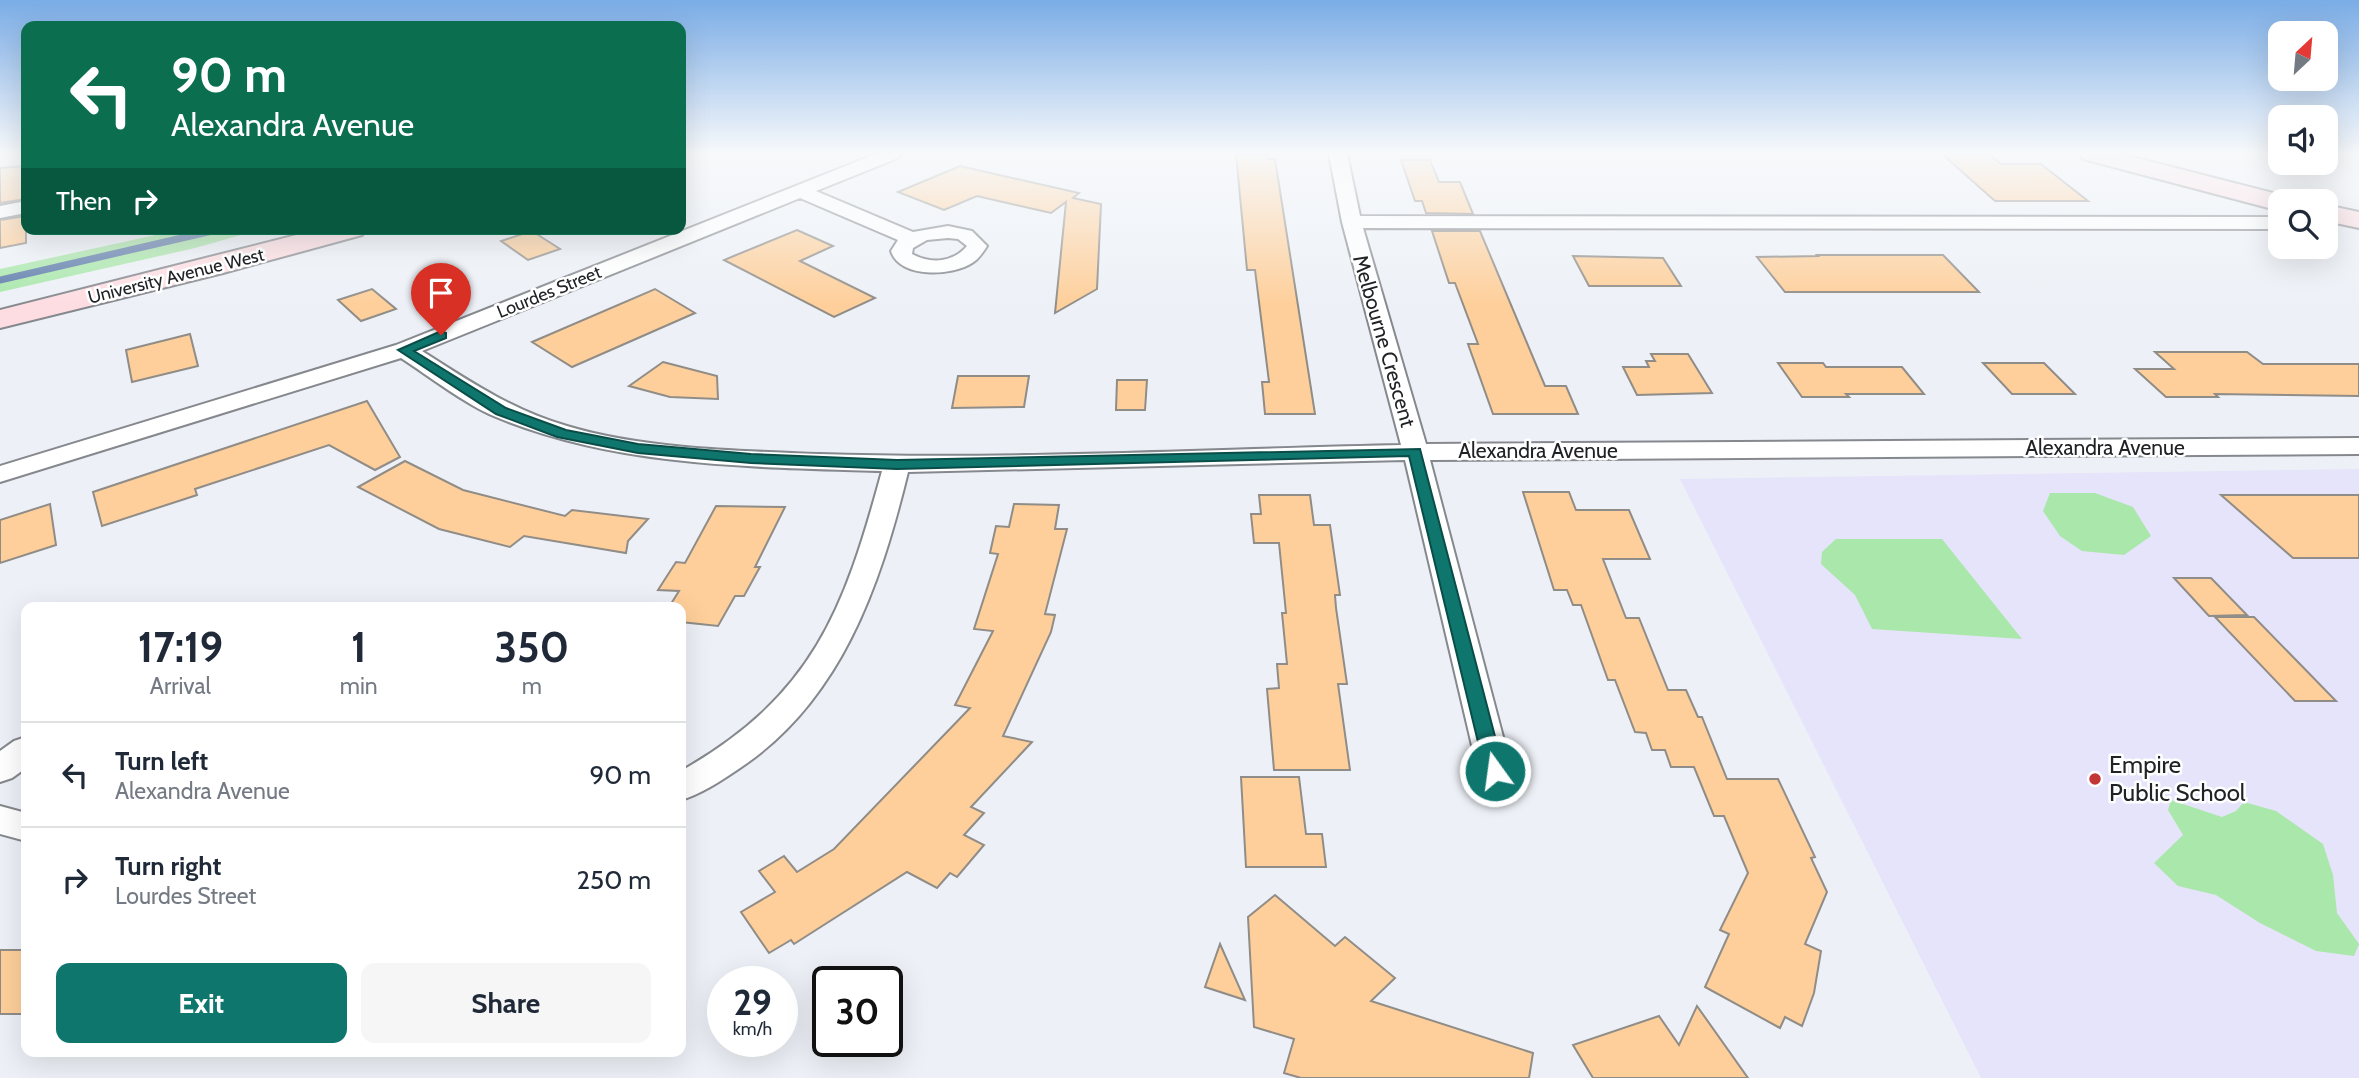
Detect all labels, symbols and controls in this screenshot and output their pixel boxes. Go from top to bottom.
north arrow [2268,21,2338,91]
map controls [2268,21,2338,259]
text: 90 m [171,45,287,104]
icon: left [56,49,147,140]
text: Alexandra Avenue [171,105,414,144]
button: sound [2268,105,2338,175]
icon: right [126,182,164,220]
text: Then [56,185,112,217]
button: search [2268,189,2338,259]
street label: University Avenue West [86,243,266,309]
street label: Melbourne Crescent [1348,252,1421,430]
street label: Lourdes Street [494,261,604,323]
pin [411,263,471,335]
icon: arrive [422,274,460,312]
street label: Alexandra Avenue [2025,435,2185,460]
street label: Alexandra Avenue [1458,438,1618,463]
text: 17:19 [138,621,223,673]
text: 1 [351,621,366,673]
text: 350 [494,621,569,673]
text: Arrival [150,672,211,700]
text: min [340,672,378,700]
text: m [522,672,542,700]
position arrow [1458,734,1532,808]
text: Turn left [115,745,208,777]
place label: Empire Public School [2109,750,2246,807]
icon: left [56,756,94,794]
text: 90 m [589,759,651,791]
marker: Empire Public School [2087,771,2103,787]
text: Alexandra Avenue [115,777,290,805]
text: Turn right [115,850,221,882]
icon: right [56,861,94,899]
text: 250 m [577,864,651,896]
text: Lourdes Street [115,882,256,910]
button: Exit [56,963,347,1043]
button: Share [361,963,651,1043]
speed limit sign: 30 [812,966,903,1057]
text: 29 [733,981,772,1024]
text: km/h [733,1018,772,1040]

